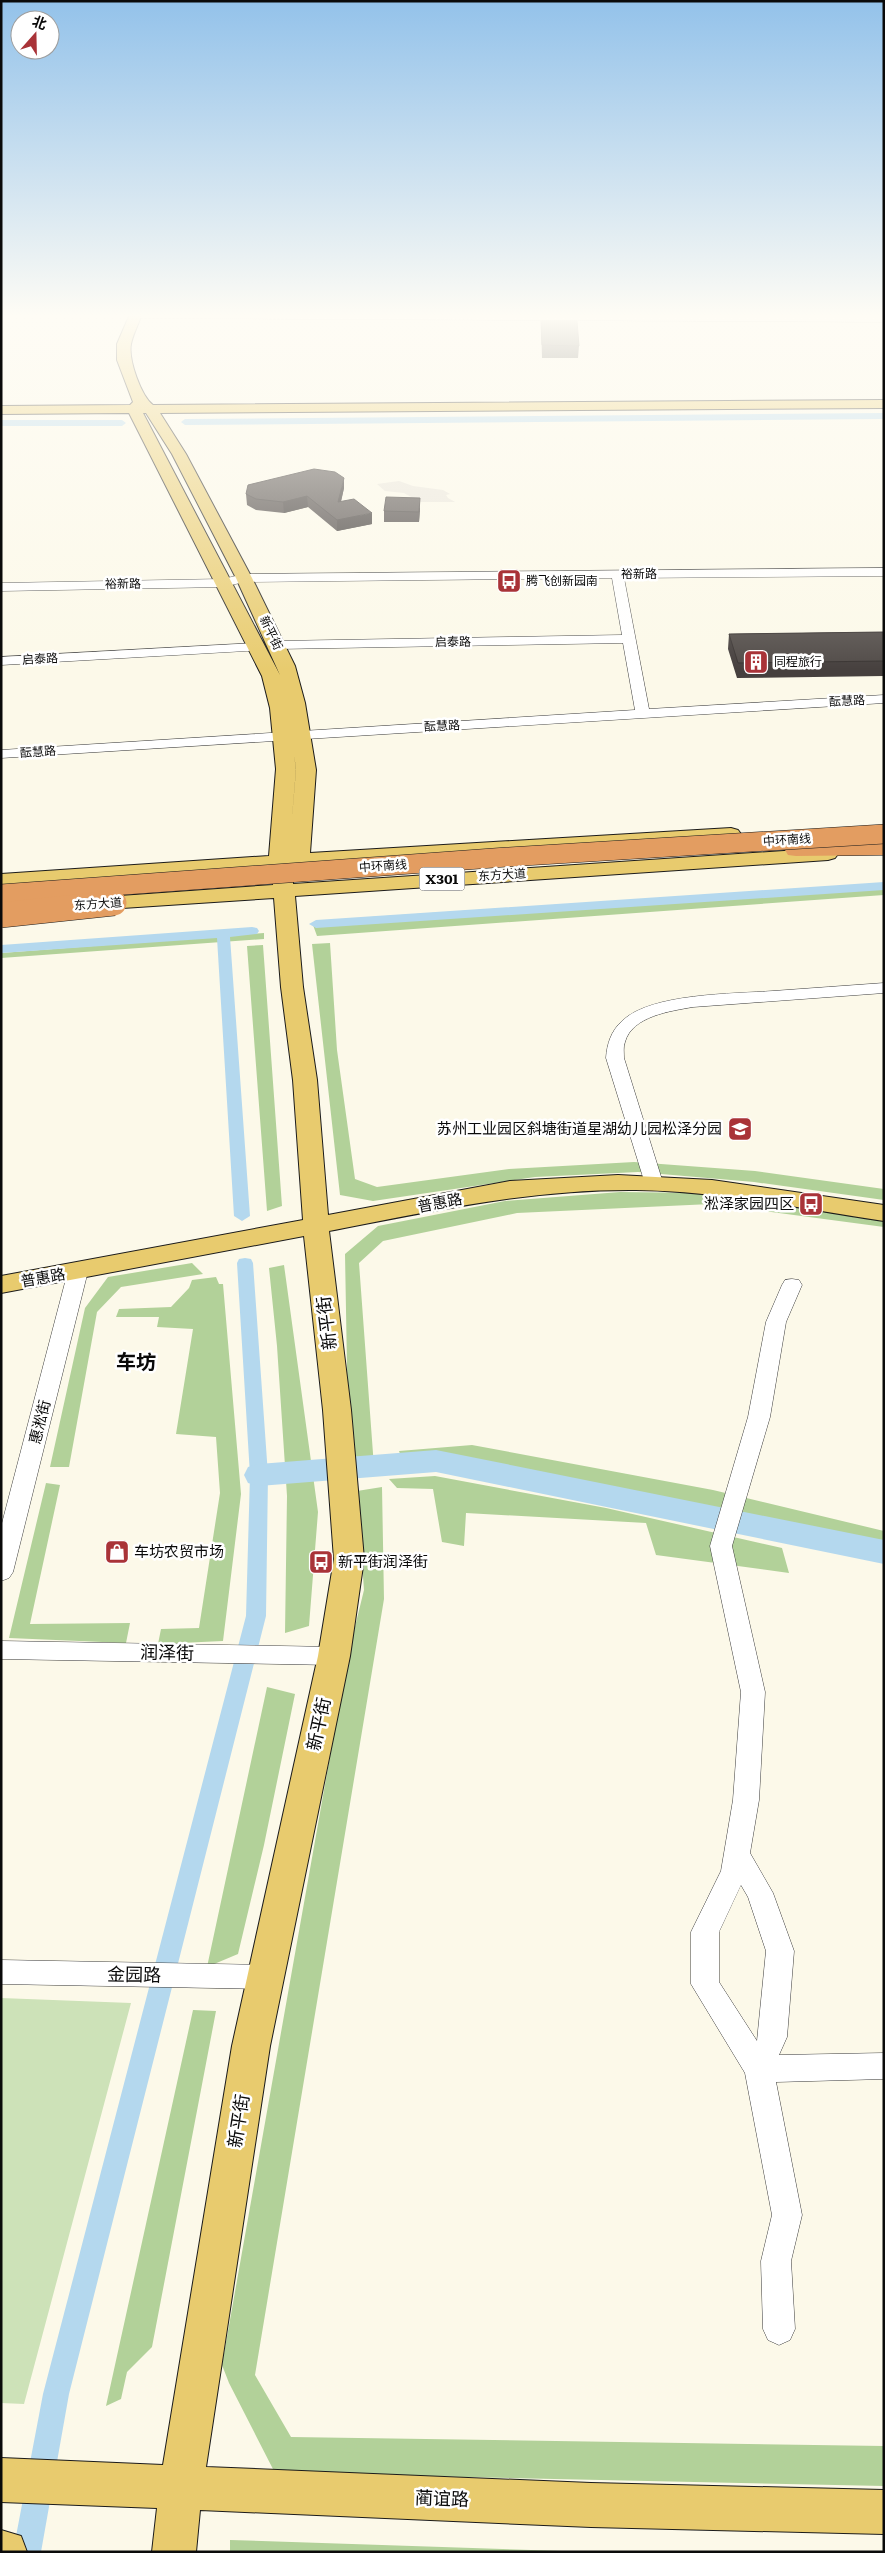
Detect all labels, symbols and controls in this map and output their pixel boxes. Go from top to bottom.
north arrow [10,10,60,60]
text: 北 [30,10,50,34]
street label: 裕新路 [621,564,657,582]
bus stop icon: 腾飞创新园南 [496,568,522,594]
place label: 腾飞创新园南 [526,571,598,589]
street label: 裕新路 [105,574,141,592]
street label: 新平街 [256,612,288,653]
street label: 启泰路 [435,632,471,650]
street label: 启泰路 [21,648,58,668]
building icon: 同程旅行 [743,649,769,675]
place label: 同程旅行 [774,652,822,670]
street label: 酝慧路 [828,690,865,710]
street label: 酝慧路 [423,715,460,735]
street label: 酝慧路 [19,741,57,761]
street label: 中环南线 [762,828,812,850]
street label: 中环南线 [358,854,408,876]
street label: 东方大道 [477,863,527,885]
road number: X301 [420,868,464,891]
street label: 东方大道 [73,892,123,914]
place label: 苏州工业园区斜塘街道星湖幼儿园松泽分园 [437,1116,722,1139]
school or university icon: 苏州工业园区斜塘街道星湖幼儿园松泽分园 [727,1116,753,1142]
street label: 普惠路 [415,1186,464,1217]
place label: 淞泽家园四区 [704,1191,794,1214]
bus stop icon: 淞泽家园四区 [798,1191,824,1217]
street label: 普惠路 [19,1261,67,1292]
street label: 新平街 [309,1295,342,1352]
district label: 车坊 [116,1345,156,1375]
street label: 惠淞街 [22,1397,55,1446]
shop icon: 车坊农贸市场 [104,1539,130,1565]
place label: 车坊农贸市场 [134,1539,224,1562]
bus stop icon: 新平街润泽街 [308,1549,334,1575]
place label: 新平街润泽街 [338,1549,428,1572]
street label: 润泽街 [140,1638,194,1665]
street label: 新平街 [299,1694,336,1753]
street label: 金园路 [107,1960,161,1987]
street label: 新平街 [220,2092,255,2150]
street label: 蔺谊路 [415,2483,470,2512]

